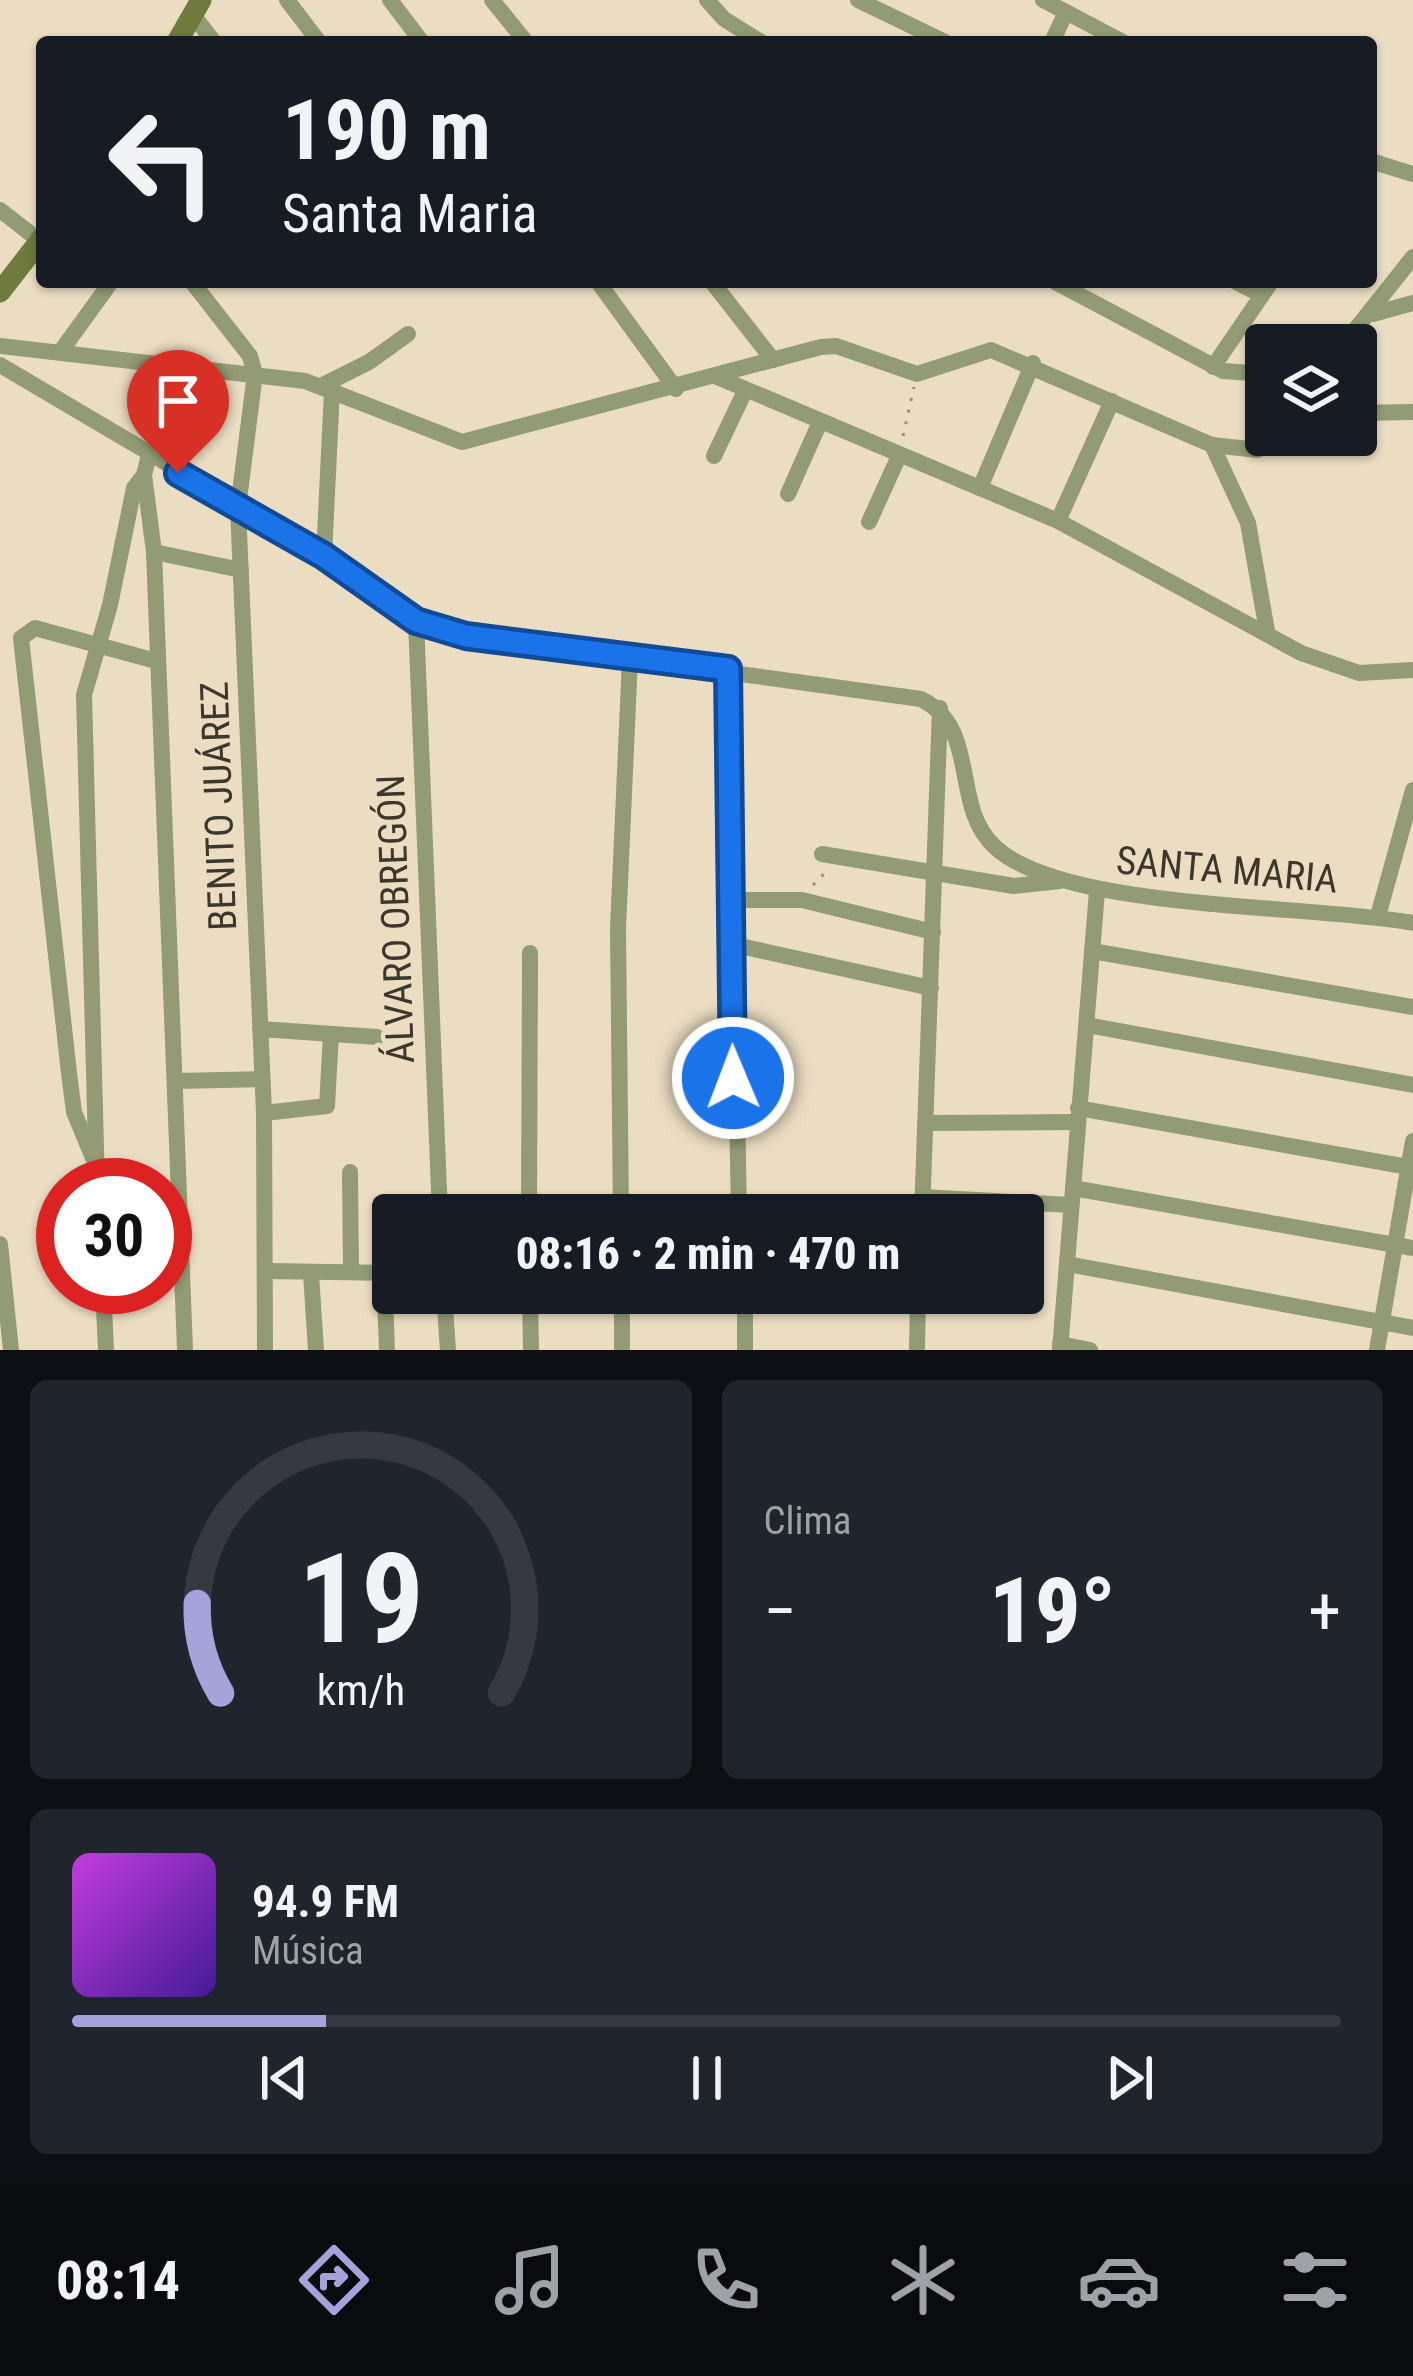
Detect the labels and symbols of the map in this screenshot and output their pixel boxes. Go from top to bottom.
pin [127,350,229,473]
street label: BENITO JUÁREZ [192,680,246,931]
street label: ÁLVARO OBREGÓN [368,774,424,1064]
street label: SANTA MARIA [1114,837,1340,903]
position arrow [670,1015,796,1141]
speed limit sign: 30 [36,1158,192,1314]

